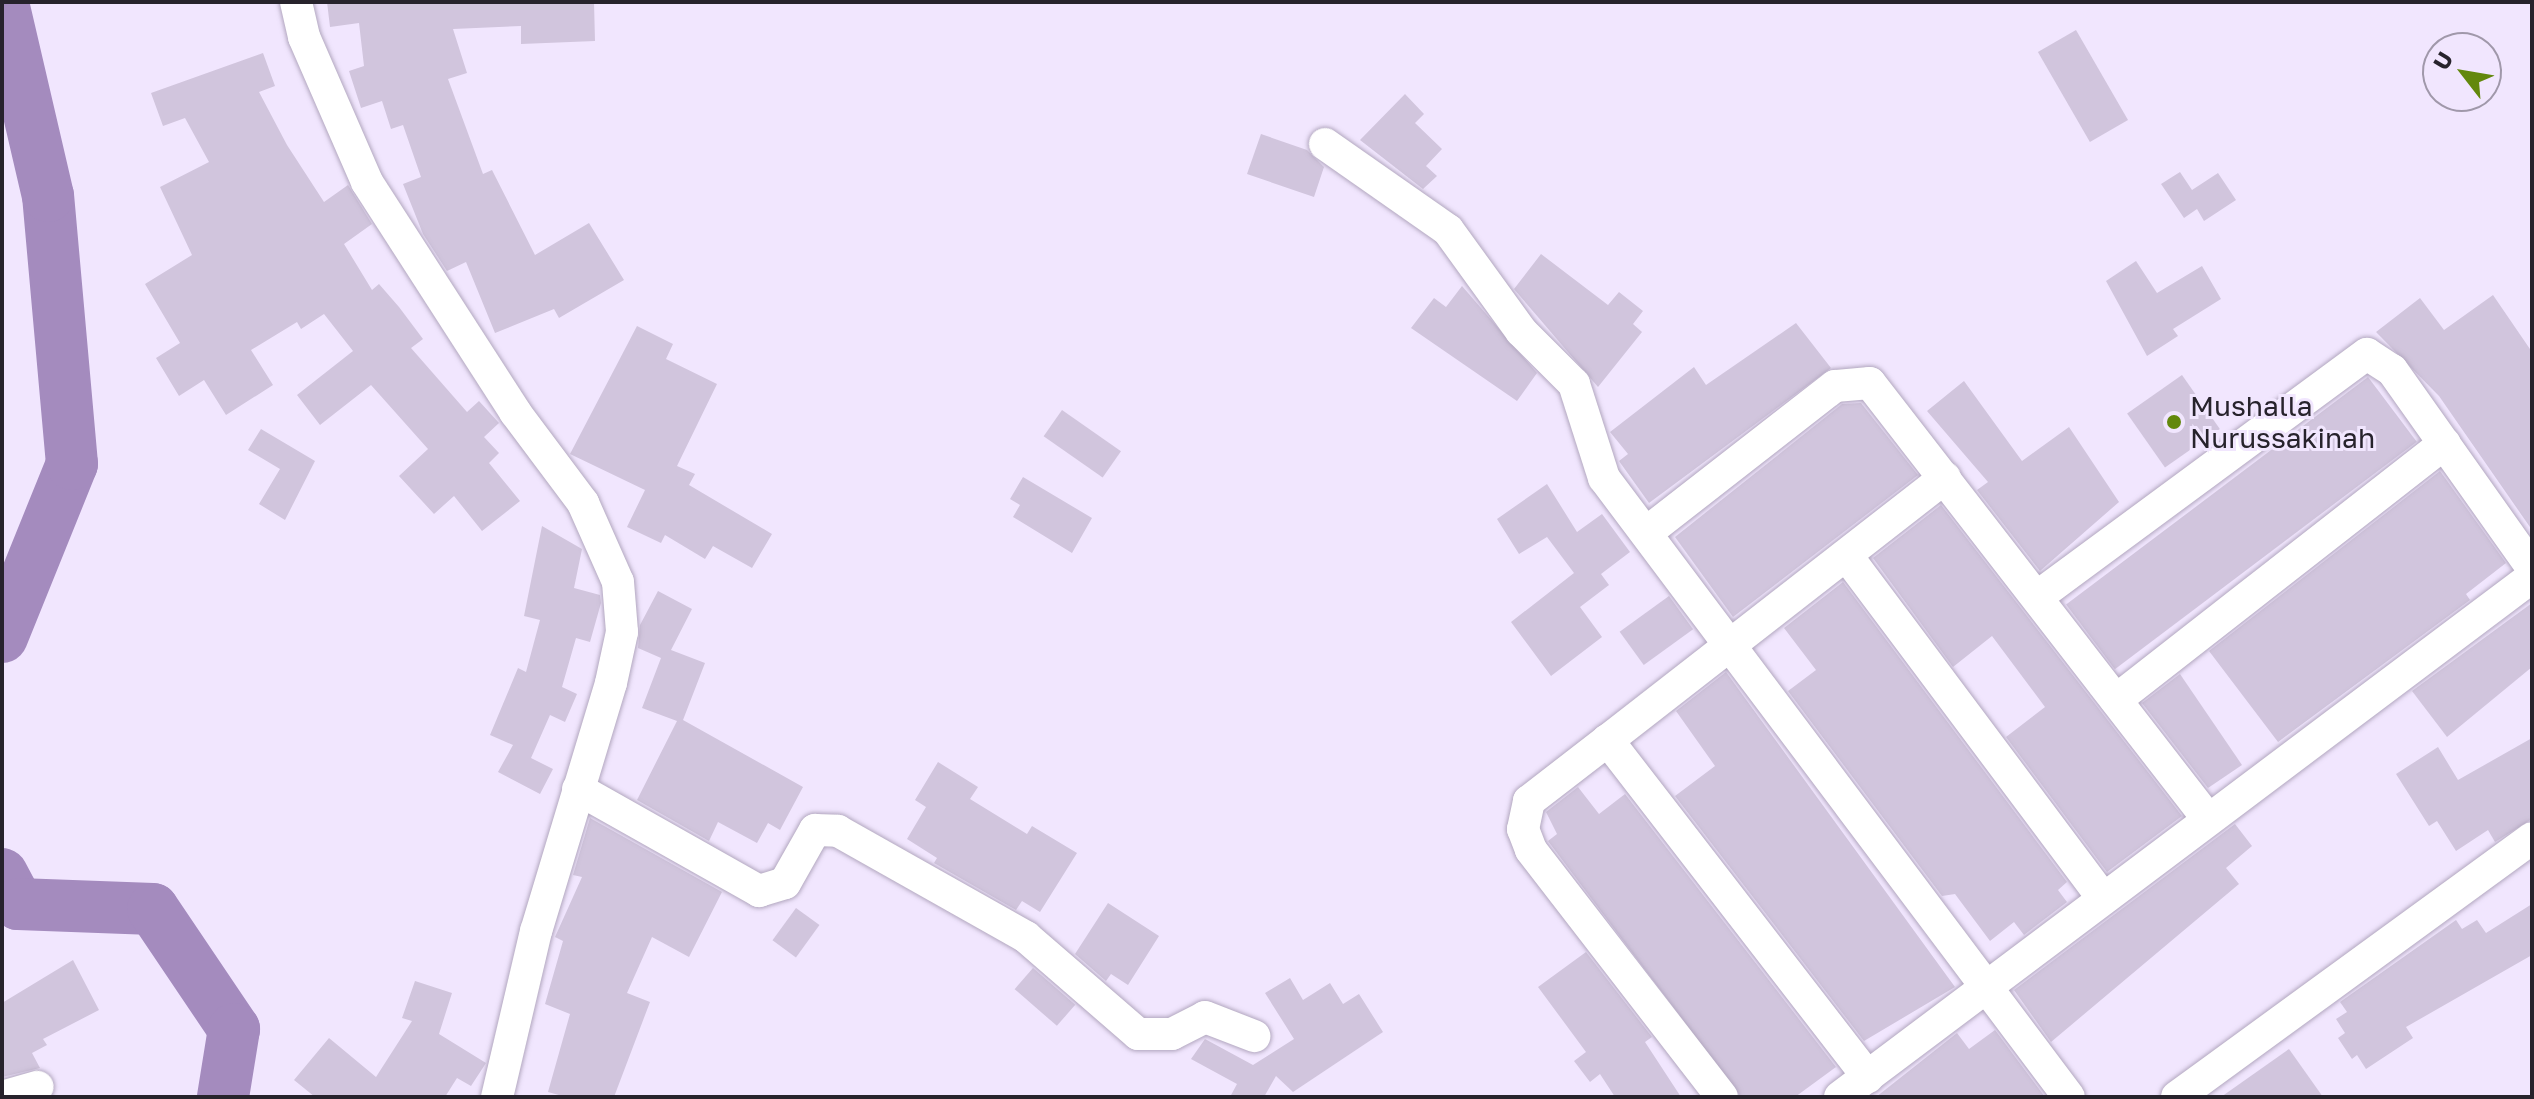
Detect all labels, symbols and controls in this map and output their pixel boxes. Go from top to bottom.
north arrow [2422,32,2502,112]
text: U [2427,47,2458,74]
place label: Mushalla Nurussakinah [2190,389,2375,455]
marker: Mushalla Nurussakinah [2165,413,2183,431]

